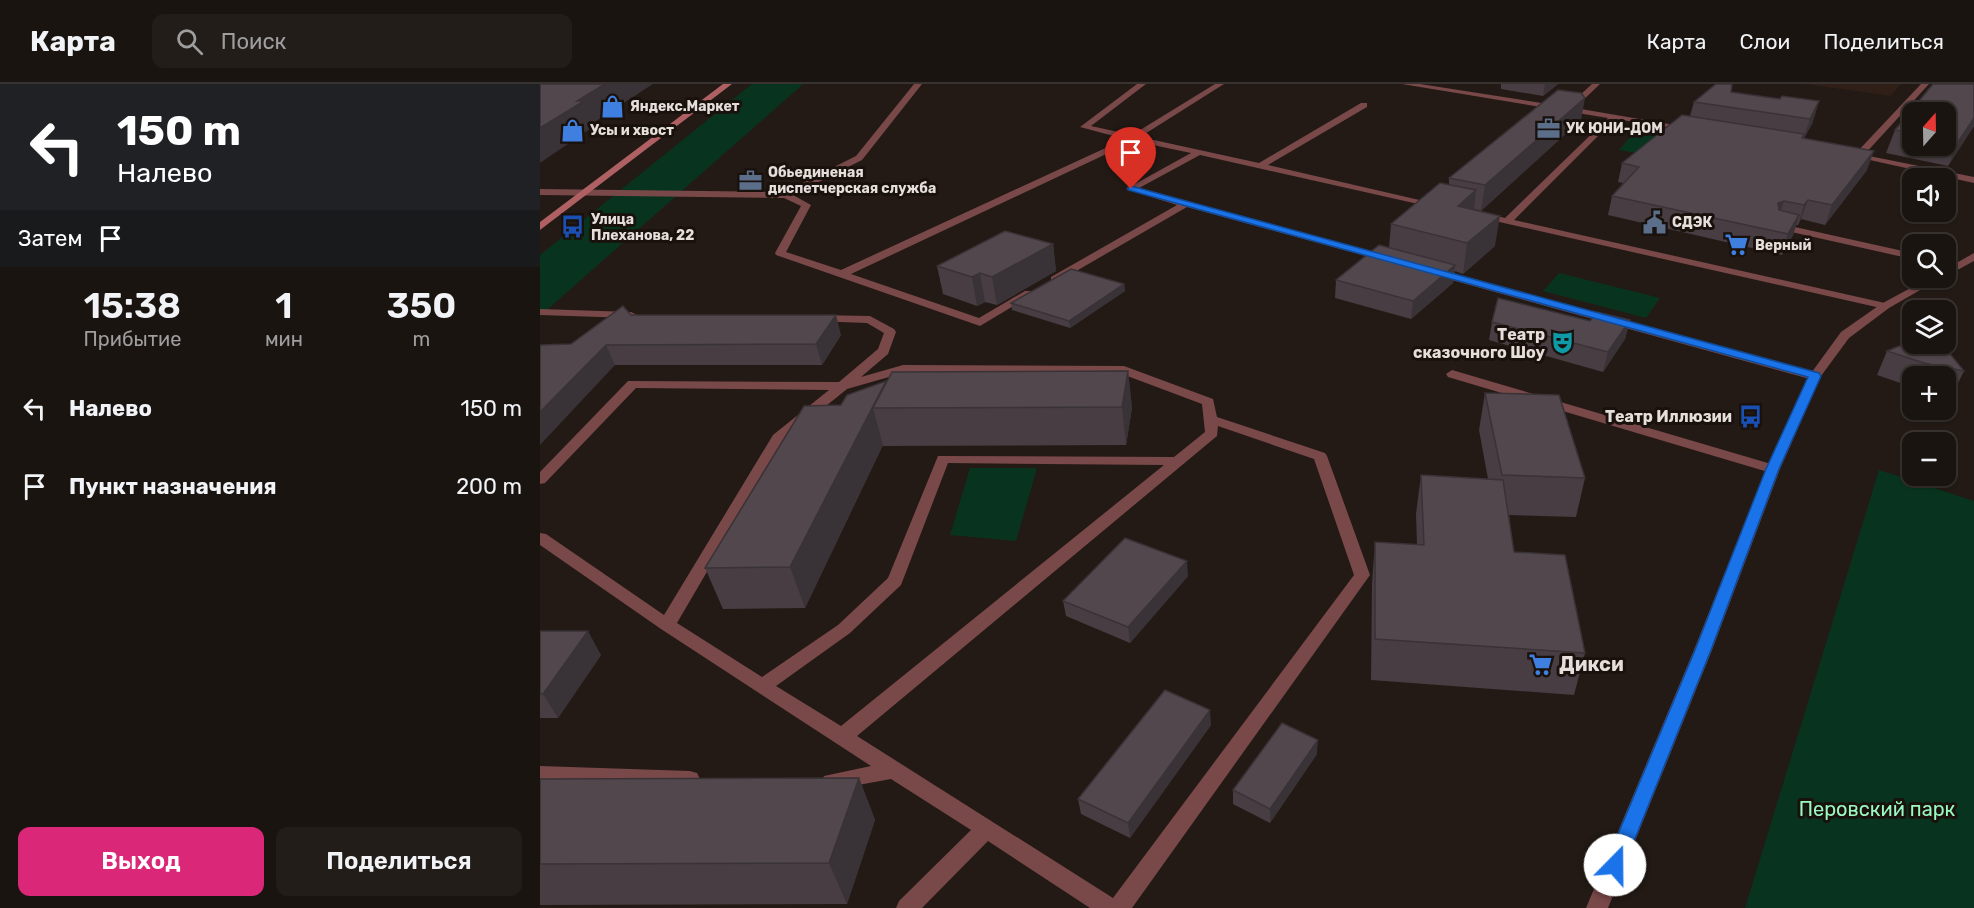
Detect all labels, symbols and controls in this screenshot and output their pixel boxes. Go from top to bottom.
search box [152,14,572,68]
text: Карта [30,25,116,58]
icon: search [173,25,206,58]
text: Поиск [221,28,286,55]
text: Карта [1646,29,1706,54]
text: Слои [1739,29,1790,54]
text: Поделиться [1823,29,1944,54]
shop icon: Яндекс.Маркет [599,93,625,119]
place label: Яндекс.Маркет [630,98,740,115]
north arrow [1902,102,1956,156]
map controls [1902,102,1956,486]
text: 150 m [117,106,241,156]
icon: left [18,108,96,186]
office icon: УК ЮНИ-ДОМ [1535,115,1561,141]
shop icon: Усы и хвост [559,117,585,143]
place label: УК ЮНИ-ДОМ [1566,120,1663,137]
place label: Усы и хвост [590,122,674,139]
pin [1105,127,1156,189]
icon: arrive [1114,136,1147,169]
text: Налево [117,157,213,189]
place label: Обьединеная диспетчерская служба [768,164,936,197]
office icon: Обьединеная диспетчерская служба [737,167,763,193]
button: sound [1902,168,1956,222]
public building icon: СДЭК [1641,209,1667,235]
place label: Улица Плеханова, 22 [591,211,694,244]
bus stop icon: Улица Плеханова, 22 [560,214,586,240]
place label: СДЭК [1672,214,1712,231]
icon: arrive [94,222,127,255]
text: Затем [18,225,82,252]
supermarket icon: Верный [1724,232,1750,258]
button: search [1902,234,1956,288]
place label: Верный [1755,237,1811,254]
text: 15:38 [84,284,181,327]
text: 1 [275,284,293,327]
text: 350 [386,284,456,327]
button: layers [1902,300,1956,354]
place label: Театр сказочного Шоу [1413,325,1546,362]
text: Прибытие [84,327,181,351]
text: мин [265,327,303,351]
text: m [413,327,430,351]
theatre icon: Театр сказочного Шоу [1550,330,1576,356]
button: + [1902,366,1956,420]
icon: left [18,392,51,425]
text: Налево [69,395,152,422]
text: 150 m [461,395,522,422]
bus stop icon: Театр Иллюзии [1737,403,1763,429]
place label: Театр Иллюзии [1605,407,1732,426]
button: − [1902,432,1956,486]
icon: arrive [18,470,51,503]
text: Пункт назначения [69,473,277,500]
text: 200 m [456,473,522,500]
supermarket icon: Дикси [1528,651,1554,677]
place label: Дикси [1559,652,1624,676]
park label: Перовский парк [1799,797,1956,821]
button: Выход [18,827,264,896]
button: Поделиться [276,827,522,896]
position arrow [1583,833,1647,897]

